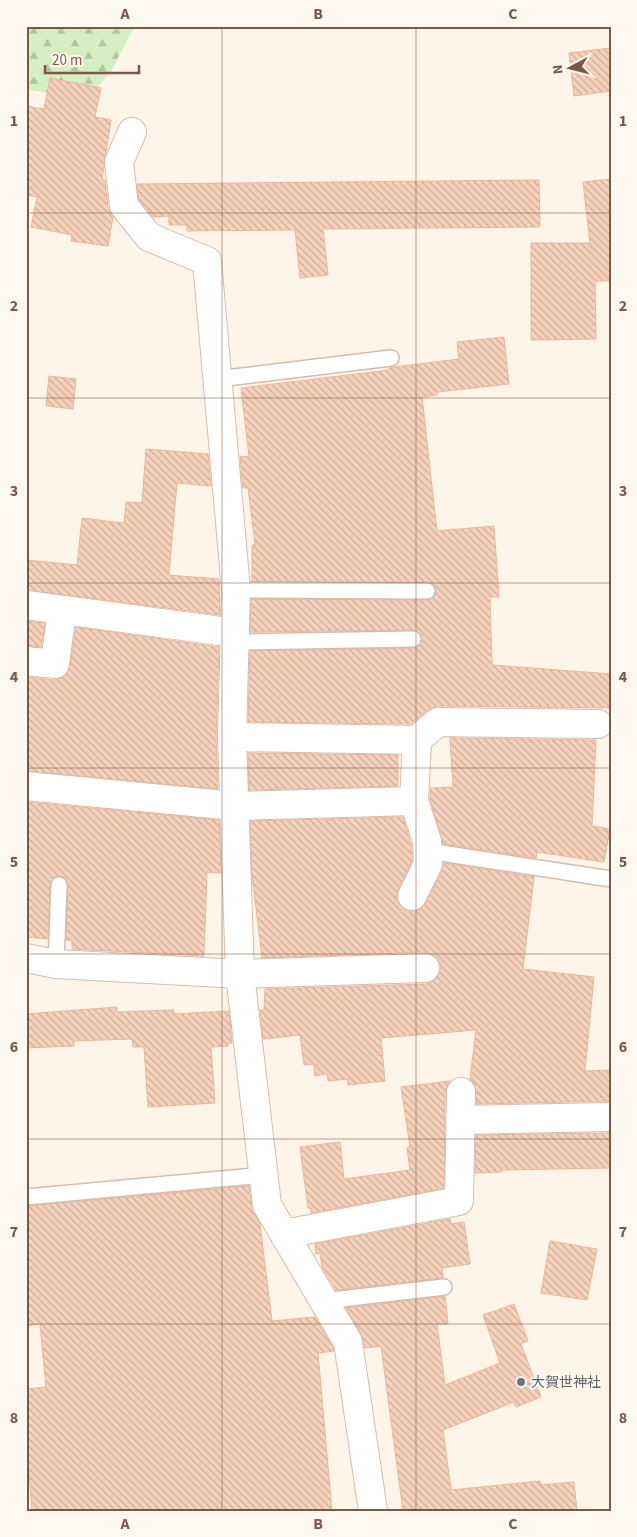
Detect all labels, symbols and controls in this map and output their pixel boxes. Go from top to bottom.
text: A [119,3,130,25]
text: B [313,3,323,25]
text: C [508,3,518,25]
scale bar [45,42,139,74]
north arrow [544,42,594,92]
text: 20 m [52,50,82,71]
text: N [548,64,569,75]
text: 1 [10,110,18,132]
text: 1 [619,110,627,132]
text: 2 [10,295,18,317]
text: 2 [619,295,627,317]
text: 3 [10,480,18,502]
text: 3 [619,480,627,502]
text: 4 [10,666,19,688]
text: 4 [619,666,628,688]
text: 5 [10,851,18,873]
text: 5 [619,851,627,873]
text: 6 [10,1036,18,1058]
text: 6 [619,1036,627,1058]
text: 7 [10,1221,18,1243]
text: 7 [619,1221,627,1243]
place label: 大賀世神社 [531,1373,601,1393]
marker: 大賀世神社 [515,1376,527,1388]
text: 8 [10,1407,18,1429]
text: 8 [619,1407,627,1429]
text: A [119,1513,130,1535]
text: B [313,1513,323,1535]
text: C [508,1513,518,1535]

